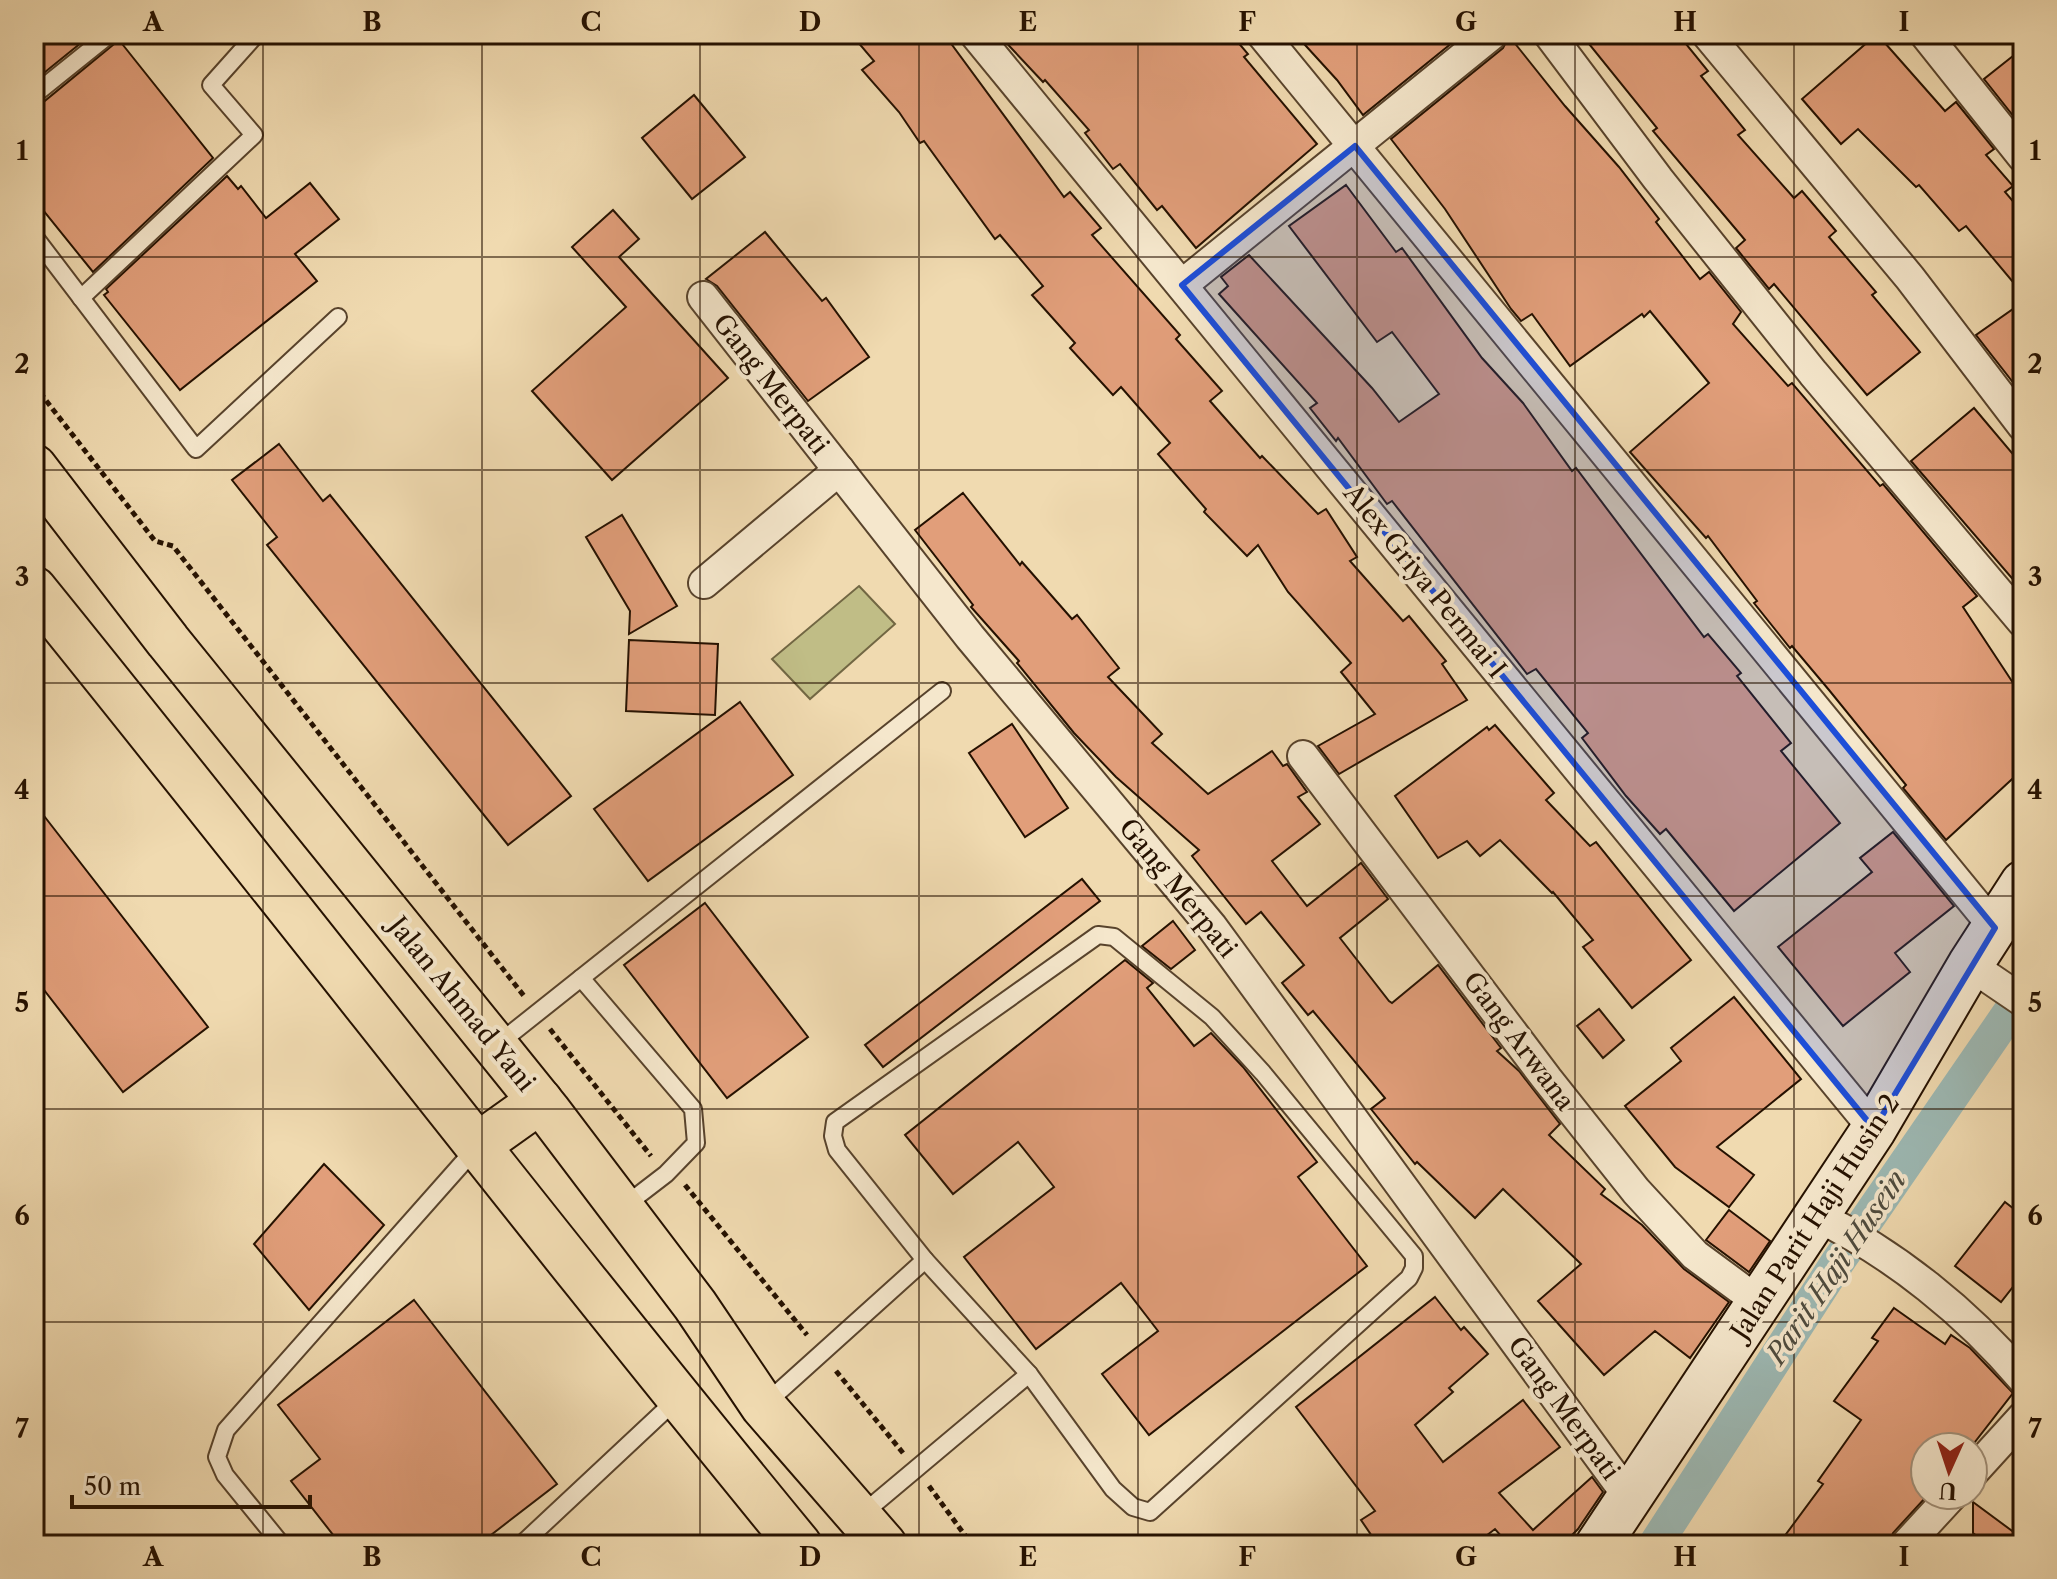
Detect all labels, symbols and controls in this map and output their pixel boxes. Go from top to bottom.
text: A [142,6,164,38]
text: B [362,6,382,38]
text: C [581,6,601,38]
text: D [799,6,821,38]
text: E [1019,6,1037,38]
text: F [1238,6,1256,38]
text: G [1455,6,1477,38]
text: H [1673,6,1697,38]
text: I [1899,6,1909,38]
text: 1 [16,135,28,167]
text: 1 [2029,135,2041,167]
street label: Gang Merpati [706,307,836,461]
text: 2 [14,348,30,380]
text: 2 [2027,348,2043,380]
street label: Alex Griya Permai I [1336,477,1513,685]
text: 3 [15,561,29,593]
text: 3 [2028,561,2042,593]
text: 4 [14,774,30,806]
text: 4 [2027,774,2043,806]
street label: Gang Merpati [1112,812,1244,964]
street label: Jalan Ahmad Yani [379,907,542,1098]
street label: Gang Arwana [1456,965,1582,1117]
text: 5 [15,987,29,1019]
text: 5 [2028,987,2042,1019]
street label: Jalan Parit Haji Husin 2 [1722,1088,1906,1349]
water label: Parit Haji Husein [1758,1164,1913,1372]
text: 6 [14,1200,30,1232]
text: 6 [2027,1200,2043,1232]
street label: Gang Merpati [1501,1330,1627,1486]
text: 7 [15,1413,29,1445]
text: 7 [2028,1413,2042,1445]
north arrow [1909,1431,1989,1511]
scale bar [72,1459,310,1509]
text: 50 m [84,1472,141,1501]
text: U [1938,1477,1958,1504]
text: A [142,1541,164,1573]
text: B [362,1541,382,1573]
text: C [581,1541,601,1573]
text: D [799,1541,821,1573]
text: E [1019,1541,1037,1573]
text: F [1238,1541,1256,1573]
text: G [1455,1541,1477,1573]
text: H [1673,1541,1697,1573]
text: I [1899,1541,1909,1573]

